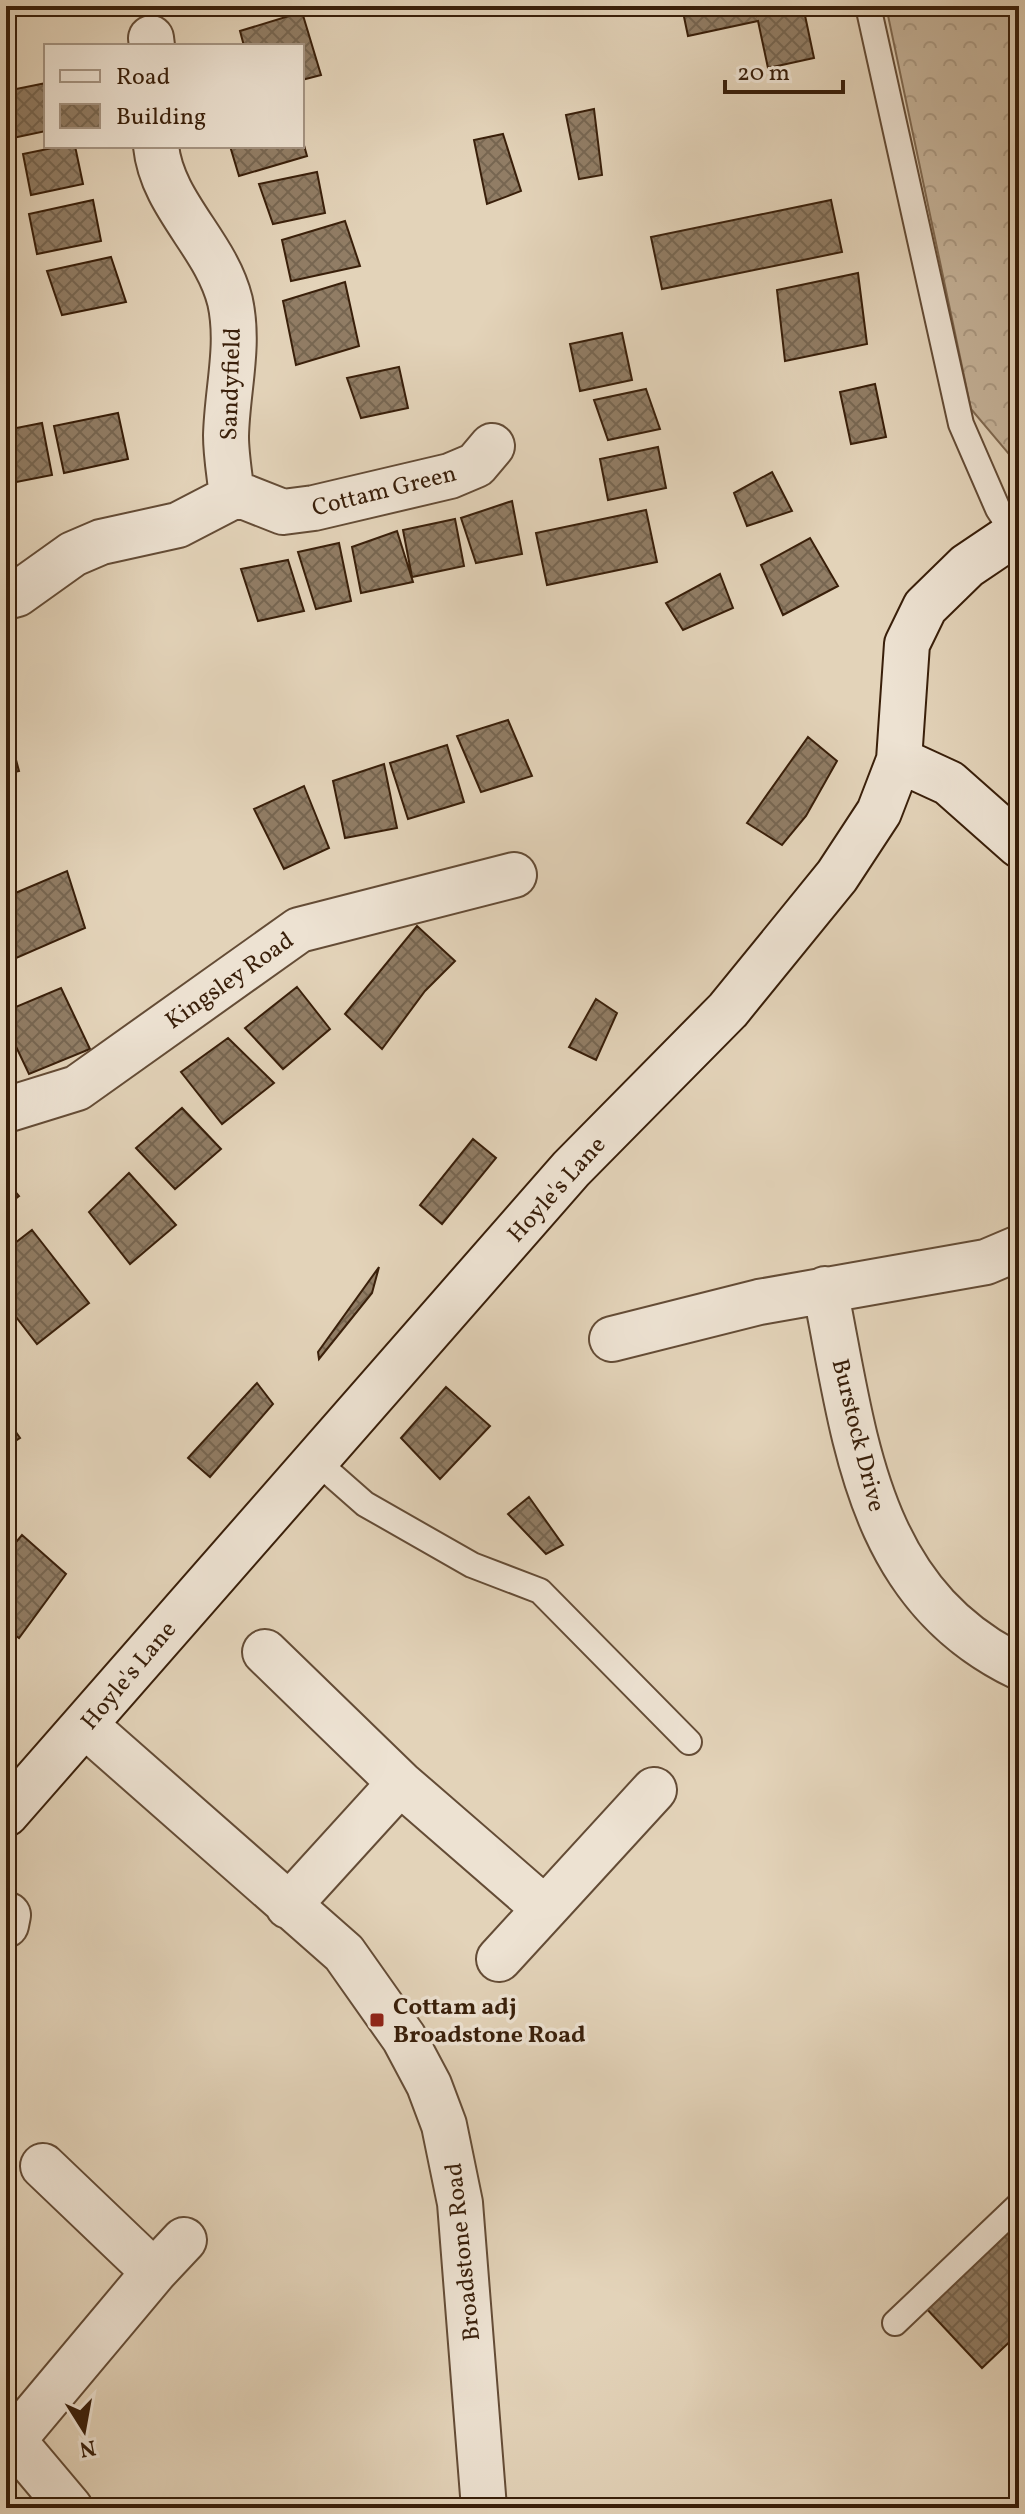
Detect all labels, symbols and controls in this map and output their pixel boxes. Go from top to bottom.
legend [44,44,304,148]
scale bar [725,44,843,94]
text: 20 m [737,57,790,91]
text: Road [116,61,170,95]
text: Building [116,101,206,135]
street label: Sandyfield [213,327,251,441]
street label: Cottam Green [309,458,460,526]
street label: Kingsley Road [159,925,301,1039]
street label: Hoyle's Lane [500,1130,614,1251]
street label: Burstock Drive [822,1355,892,1515]
street label: Hoyle's Lane [74,1615,185,1738]
place label: Cottam adj Broadstone Road [393,1991,586,2053]
marker: Cottam adj Broadstone Road [368,2011,386,2029]
street label: Broadstone Road [438,2161,490,2343]
north arrow [44,2390,124,2470]
text: N [77,2430,98,2464]

